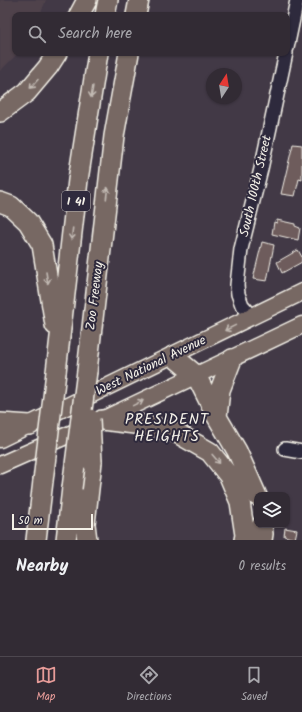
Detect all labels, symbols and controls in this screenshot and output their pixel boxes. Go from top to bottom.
search box [12,12,290,56]
text: Search here [58,22,132,46]
icon: search [26,23,48,45]
north arrow [206,68,242,104]
one-way arrow [29,78,38,89]
one-way arrow [88,85,96,98]
street label: South 100th Street [234,132,278,239]
one-way arrow [104,187,111,200]
road number: I 41 [62,191,90,211]
one-way arrow [68,227,76,240]
street label: Zoo Freeway [80,260,110,331]
one-way arrow [43,271,51,284]
one-way arrow [224,325,236,332]
street label: West National Avenue [92,330,210,402]
one-way arrow [131,399,143,406]
district label: PRESIDENT HEIGHTS [125,408,210,449]
one-way arrow [211,454,220,465]
map controls [254,492,290,528]
button: layers [254,492,290,528]
scale bar [12,512,93,531]
text: 50 m [18,512,43,530]
text: Nearby [16,553,68,580]
text: 0 results [239,556,286,577]
tab: Map [35,664,57,706]
tab: Directions [126,664,172,706]
tab: Saved [241,664,267,706]

